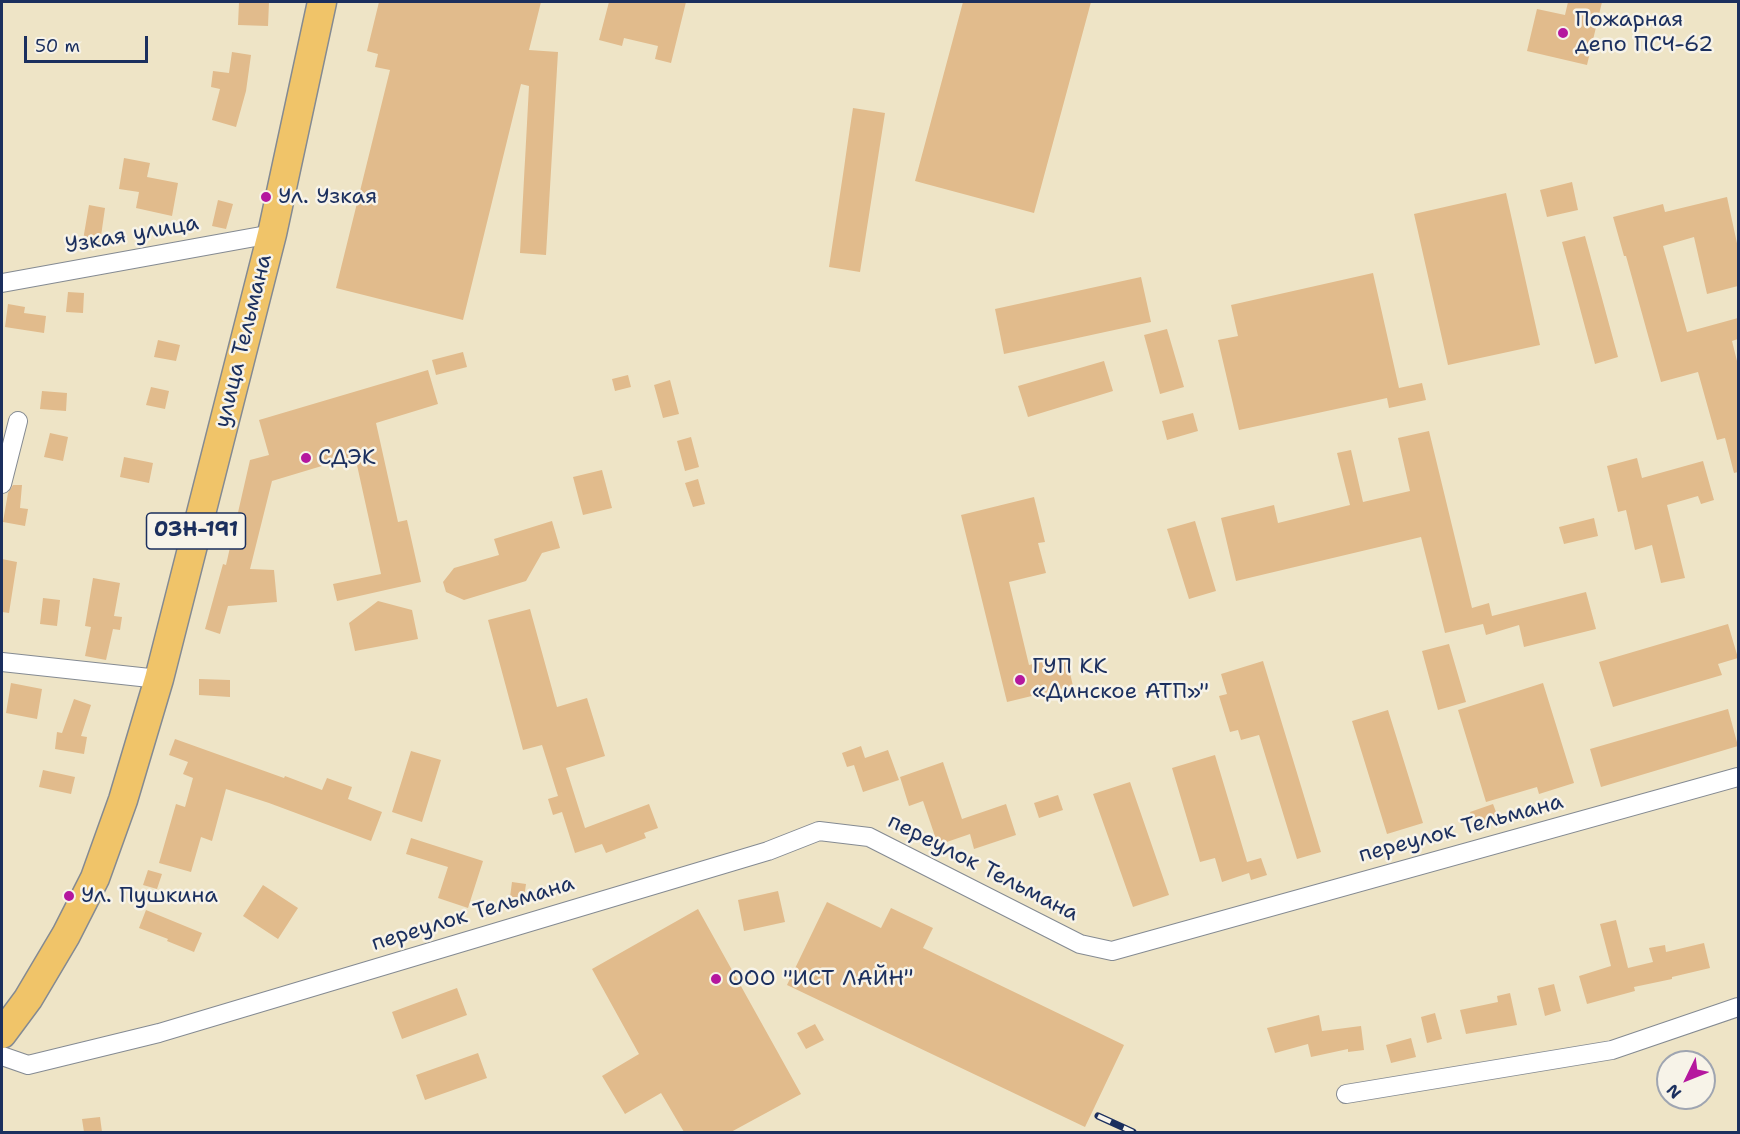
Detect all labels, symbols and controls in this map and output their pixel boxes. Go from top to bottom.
place label: Пожарная депо ПСЧ-62 [1575,7,1713,58]
scale bar [27,24,152,62]
marker: Пожарная депо ПСЧ-62 [1556,26,1570,40]
text: 50 m [35,34,80,58]
place label: Ул. Узкая [278,184,377,210]
marker: Ул. Узкая [259,190,273,204]
street label: Узкая улица [63,210,201,260]
street label: улица Тельмана [210,252,278,430]
place label: СДЭК [318,445,376,471]
marker: СДЭК [299,451,313,465]
road number: 03Н-191 [146,513,246,549]
place label: ГУП КК «Динское АТП»" [1032,654,1209,706]
marker: ГУП КК «Динское АТП»" [1013,673,1027,687]
street label: переулок Тельмана [1356,789,1566,869]
street label: переулок Тельмана [883,808,1083,928]
street label: переулок Тельмана [368,871,578,957]
place label: Ул. Пушкина [81,883,218,909]
marker: Ул. Пушкина [62,889,76,903]
place label: ООО "ИСТ ЛАЙН" [728,966,914,992]
marker: ООО "ИСТ ЛАЙН" [709,972,723,986]
north arrow [1656,1050,1716,1110]
text: N [1662,1079,1686,1103]

